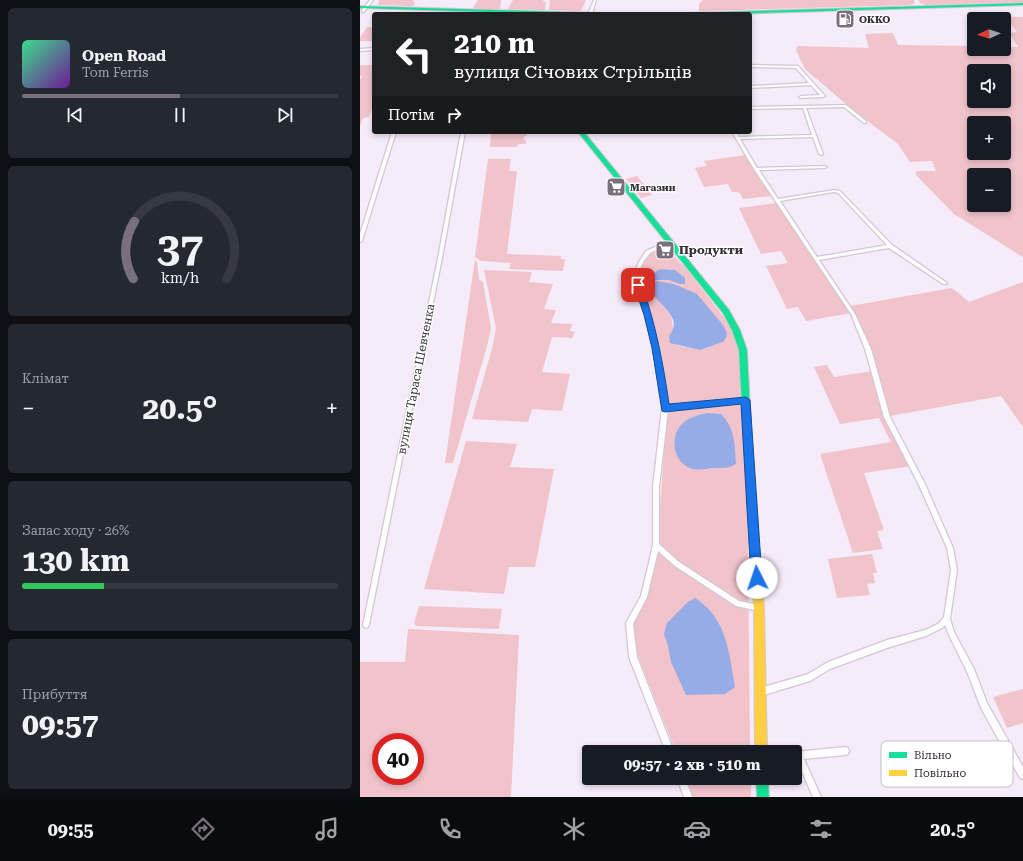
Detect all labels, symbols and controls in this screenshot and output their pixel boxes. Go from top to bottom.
fuel station icon: ОККО [834,8,856,30]
north arrow [967,12,1011,56]
map controls [967,12,1011,212]
place label: ОККО [859,14,890,25]
text: 210 m [454,27,535,60]
icon: left [388,28,440,80]
text: Open Road [82,47,166,65]
text: вулиця Січових Стрільців [454,61,692,82]
button: sound [967,64,1011,108]
text: Tom Ferris [82,65,148,80]
icon: previous [64,104,86,126]
icon: pause [169,104,191,126]
icon: next [274,104,296,126]
icon: right [443,104,465,126]
text: Потім [388,106,435,124]
button: + [967,116,1011,160]
button: − [967,168,1011,212]
supermarket icon: Магазин [605,176,627,198]
place label: Магазин [630,182,676,193]
text: 37 [157,222,203,271]
supermarket icon: Продукти [654,239,676,261]
place label: Продукти [679,243,743,257]
pin [621,268,655,302]
text: km/h [161,269,199,285]
icon: arrive [627,274,649,296]
street label: вулиця Тараса Шевченка [395,302,438,456]
text: Клімат [22,371,69,386]
text: 20.5° [143,391,217,426]
text: − [22,396,34,421]
text: + [326,396,338,421]
text: Запас ходу · 26% [22,523,129,538]
text: 130 km [22,543,130,578]
position arrow [736,557,778,599]
text: Прибуття [22,687,87,702]
text: 09:57 [22,707,99,742]
speed limit sign: 40 [372,733,424,785]
legend [881,741,1013,787]
text: Вільно [914,749,952,762]
text: 09:57 · 2 хв · 510 m [624,756,760,774]
text: Повільно [914,767,967,780]
icon: directions [189,815,217,843]
icon: music [313,815,341,843]
icon: phone [436,815,464,843]
icon: climate [560,815,588,843]
icon: car [683,815,711,843]
icon: filters [807,815,835,843]
text: 09:55 [48,819,94,840]
text: 20.5° [930,819,975,840]

